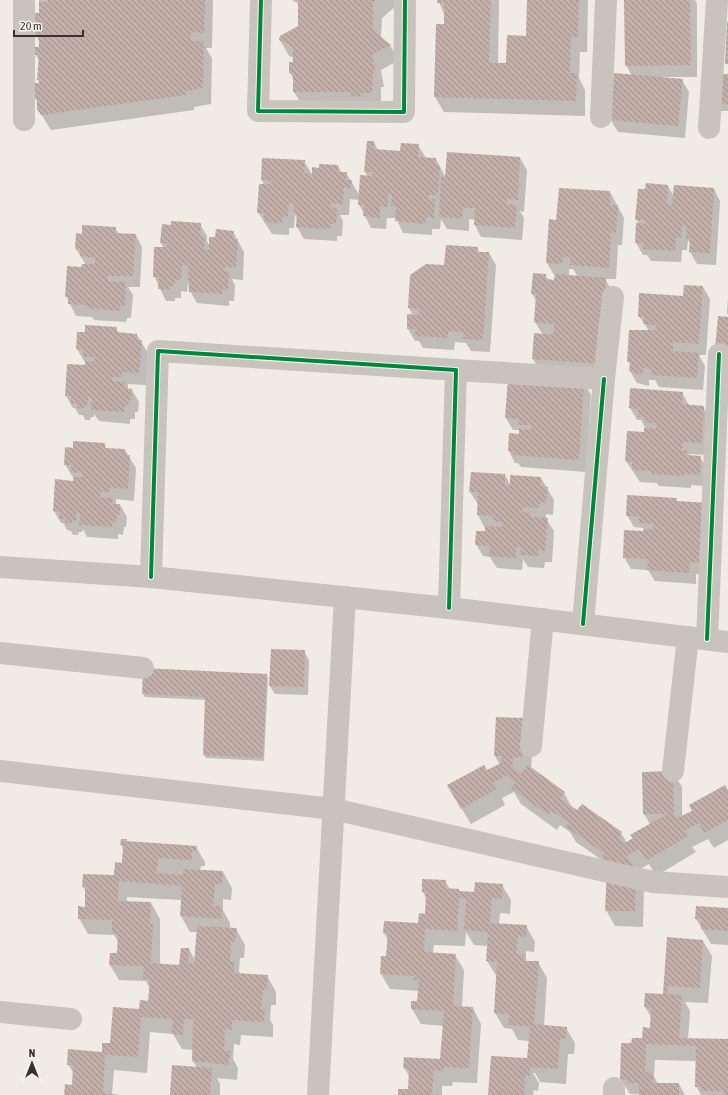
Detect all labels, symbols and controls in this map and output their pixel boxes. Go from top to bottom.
scale bar [14,12,83,38]
text: 20 m [20,19,42,33]
north arrow [12,1043,52,1083]
text: N [29,1047,35,1059]

